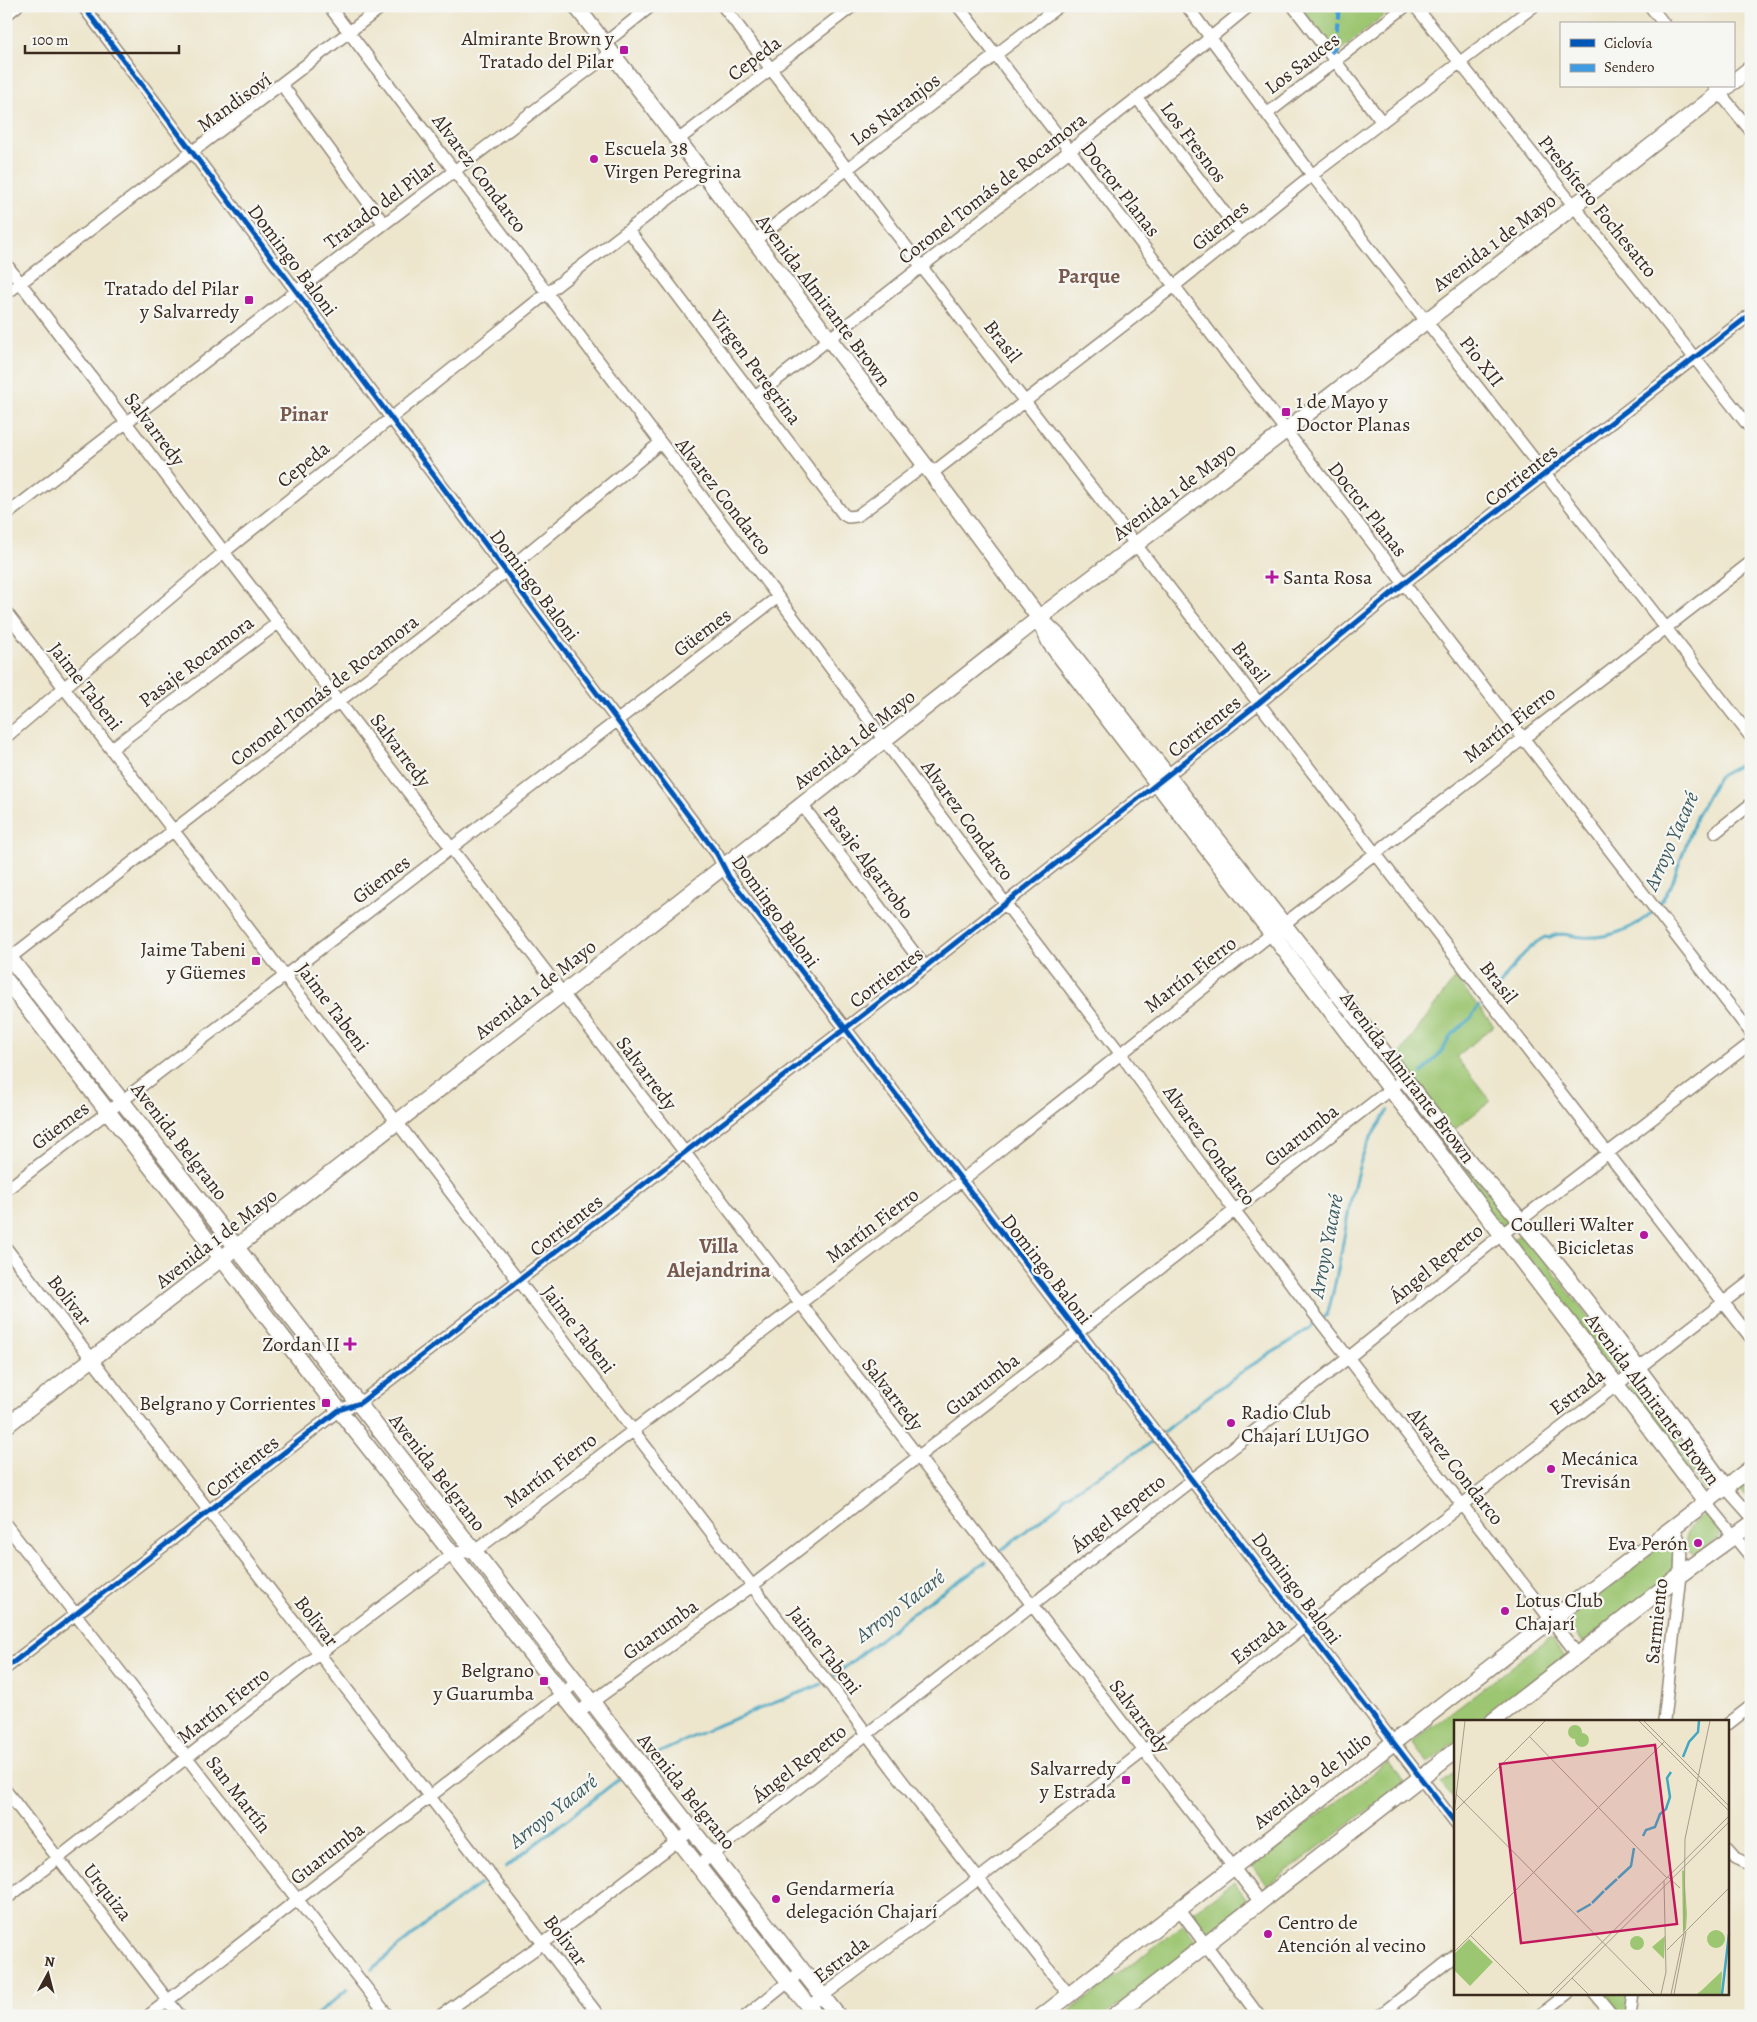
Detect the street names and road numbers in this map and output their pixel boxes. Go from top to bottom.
street label: Los Sauces [1259,26,1345,101]
street label: Cepeda [722,29,787,87]
street label: Mandisoví [192,66,277,138]
street label: Los Naranjos [845,67,946,152]
street label: Los Fresnos [1154,96,1233,189]
street label: Coronel Tomás de Rocamora [893,106,1093,270]
street label: Alvarez Condarco [425,108,533,238]
street label: Presbítero Fochesatto [1532,129,1663,283]
street label: Doctor Planas [1075,136,1166,243]
street label: Tratado del Pilar [318,153,442,256]
street label: Avenida 1 de Mayo [1426,187,1562,298]
street label: Güemes [1186,194,1255,257]
street label: Domingo Baloni [242,199,344,322]
street label: Avenida Almirante Brown [749,208,897,392]
street label: Virgen Peregrina [703,303,808,431]
street label: Brasil [977,314,1028,368]
street label: Pio XII [1453,330,1510,392]
street label: Salvarredy [118,387,192,473]
street label: Alvarez Condarco [669,431,778,561]
street label: Cepeda [271,434,336,494]
street label: Avenida 1 de Mayo [1106,436,1242,547]
street label: Corrientes [1479,438,1564,513]
street label: Doctor Planas [1322,456,1413,563]
street label: Domingo Baloni [484,524,586,647]
street label: Güemes [668,602,737,663]
street label: Coronel Tomás de Rocamora [225,608,425,772]
street label: Pasaje Rocamora [133,609,260,714]
street label: Brasil [1225,635,1276,689]
street label: Jaime Tabeni [43,636,129,736]
street label: Martín Fierro [1457,680,1561,769]
street label: Avenida 1 de Mayo [787,683,921,796]
street label: Corrientes [1162,689,1247,764]
street label: Salvarredy [364,708,438,794]
street label: Alvarez Condarco [914,754,1020,886]
street label: Pasaje Algarrobo [817,800,920,925]
street label: Güemes [347,849,416,910]
street label: Domingo Baloni [725,849,826,973]
street label: Martín Fierro [1138,930,1242,1019]
street label: Avenida 1 de Mayo [468,933,602,1046]
street label: Corrientes [844,941,929,1014]
street label: Brasil [1473,955,1524,1009]
street label: Jaime Tabeni [290,957,375,1058]
street label: Avenida Almirante Brown [1333,985,1481,1169]
street label: Salvarredy [610,1031,684,1117]
street label: Avenida Belgrano [124,1076,234,1206]
street label: Alvarez Condarco [1156,1079,1262,1211]
street label: Güemes [26,1095,95,1156]
street label: Guarumba [1258,1097,1345,1173]
street label: Martín Fierro [820,1181,925,1269]
street label: Avenida 1 de Mayo [149,1182,283,1295]
street label: Corrientes [524,1188,609,1263]
street label: Domingo Baloni [995,1208,1098,1330]
street label: Ángel Repetto [1383,1217,1489,1310]
street label: Bolivar [41,1269,98,1332]
street label: Jaime Tabeni [536,1279,622,1379]
street label: Avenida Almirante Brown [1578,1307,1726,1491]
street label: Guarumba [939,1346,1026,1422]
street label: Salvarredy [855,1352,930,1437]
street label: Estrada [1544,1361,1611,1421]
street label: Alvarez Condarco [1401,1401,1510,1531]
street label: Avenida Belgrano [382,1407,492,1537]
street label: Martín Fierro [498,1426,603,1514]
street label: Corrientes [200,1429,285,1504]
street label: Ángel Repetto [1065,1468,1171,1560]
street label: Domingo Baloni [1246,1527,1348,1650]
street label: Sarmiento [1639,1577,1674,1665]
street label: Bolivar [288,1590,345,1653]
street label: Guarumba [617,1592,704,1666]
street label: Jaime Tabeni [782,1600,868,1700]
street label: Estrada [1225,1610,1292,1671]
street label: Martín Fierro [171,1661,275,1750]
street label: Salvarredy [1103,1674,1177,1760]
street label: Ángel Repetto [746,1718,852,1810]
street label: Avenida 9 de Julio [1247,1726,1377,1836]
street label: Avenida Belgrano [631,1727,742,1855]
street label: San Martín [200,1750,277,1839]
street label: Guarumba [284,1815,371,1891]
street label: Urquiza [77,1858,139,1927]
street label: Bolivar [537,1909,594,1972]
street label: Estrada [808,1929,875,1989]

